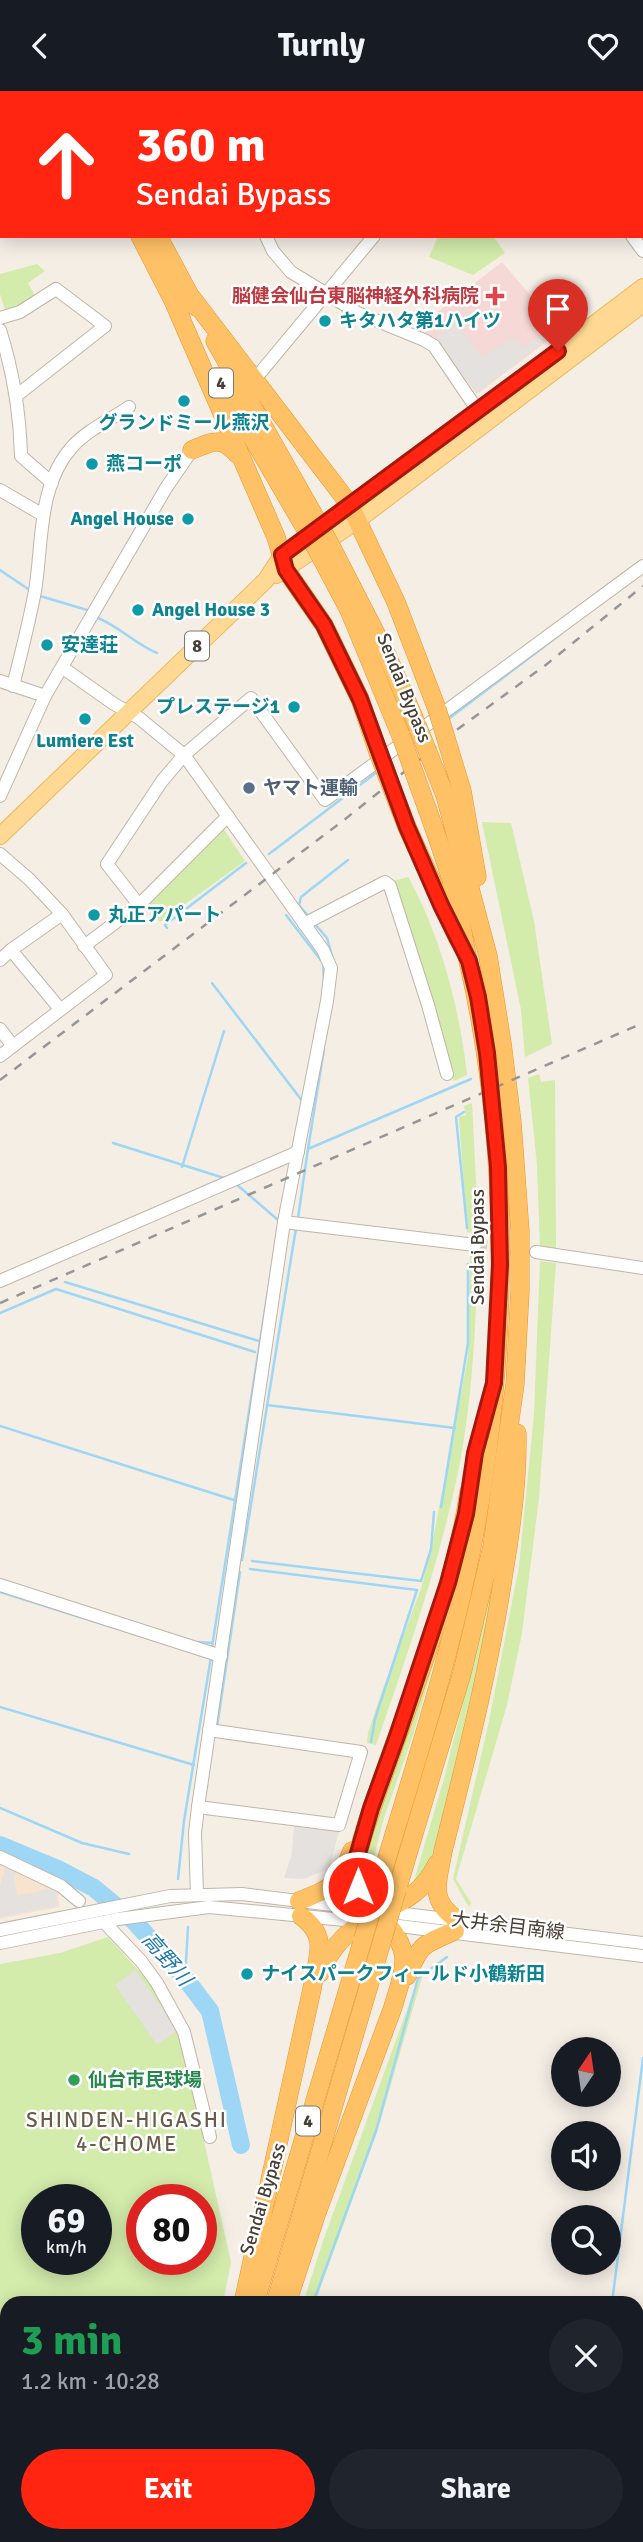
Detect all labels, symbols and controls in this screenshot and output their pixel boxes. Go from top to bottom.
text: Turnly [278,26,365,65]
icon: back [21,27,59,65]
icon: heart [584,27,622,65]
text: 360 m [136,115,266,175]
icon: ahead [21,119,112,210]
text: Sendai Bypass [136,175,331,214]
pin [528,279,588,351]
place label: 脳健会仙台東脳神経外科病院 [232,284,479,308]
marker: 脳健会仙台東脳神経外科病院 [485,286,505,306]
icon: arrive [539,290,577,328]
place label: キタハタ第1ハイツ [339,309,501,333]
marker: キタハタ第1ハイツ [317,313,333,329]
road number: 4 [209,369,233,397]
marker: グランドミール燕沢 [176,393,192,409]
place label: グランドミール燕沢 [98,411,270,435]
place label: 燕コーポ [106,452,182,476]
marker: 燕コーポ [84,456,100,472]
place label: Angel House [70,507,174,531]
marker: Angel House [180,511,196,527]
place label: Angel House 3 [152,598,270,622]
marker: Angel House 3 [130,602,146,618]
street label: Sendai Bypass [371,630,437,746]
road number: 8 [185,631,209,661]
place label: 安達荘 [61,633,118,657]
marker: 安達荘 [39,637,55,653]
place label: プレステージ1 [156,695,280,719]
marker: プレステージ1 [286,699,302,715]
marker: Lumiere Est [77,711,93,727]
place label: Lumiere Est [36,729,134,753]
place label: ヤマト運輸 [263,776,358,800]
marker: ヤマト運輸 [241,780,257,796]
place label: 丸正アパート [108,903,222,927]
marker: 丸正アパート [86,907,102,923]
street label: Sendai Bypass [466,1189,490,1305]
position arrow [321,1850,395,1924]
street label: 大井余目南線 [450,1907,566,1945]
water label: 高野川 [137,1927,199,1993]
place label: ナイスパークフィールド小鶴新田 [261,1962,545,1986]
marker: ナイスパークフィールド小鶴新田 [239,1966,255,1982]
north arrow [551,2037,621,2107]
map controls [551,2037,621,2275]
place label: 仙台市民球場 [88,2068,202,2092]
marker: 仙台市民球場 [66,2072,82,2088]
district label: SHINDEN-HIGASHI 4-CHOME [26,2107,228,2157]
road number: 4 [296,2107,320,2135]
button: sound [551,2121,621,2191]
street label: Sendai Bypass [235,2140,291,2258]
speed limit sign: 80 [126,2184,217,2275]
text: 69 [48,2199,85,2242]
button: search [551,2205,621,2275]
text: km/h [46,2236,87,2258]
text: 3 min [21,2315,122,2366]
button: close [549,2319,623,2393]
text: 1.2 km · 10:28 [21,2367,160,2396]
button: Exit [21,2449,315,2529]
button: Share [329,2449,623,2529]

